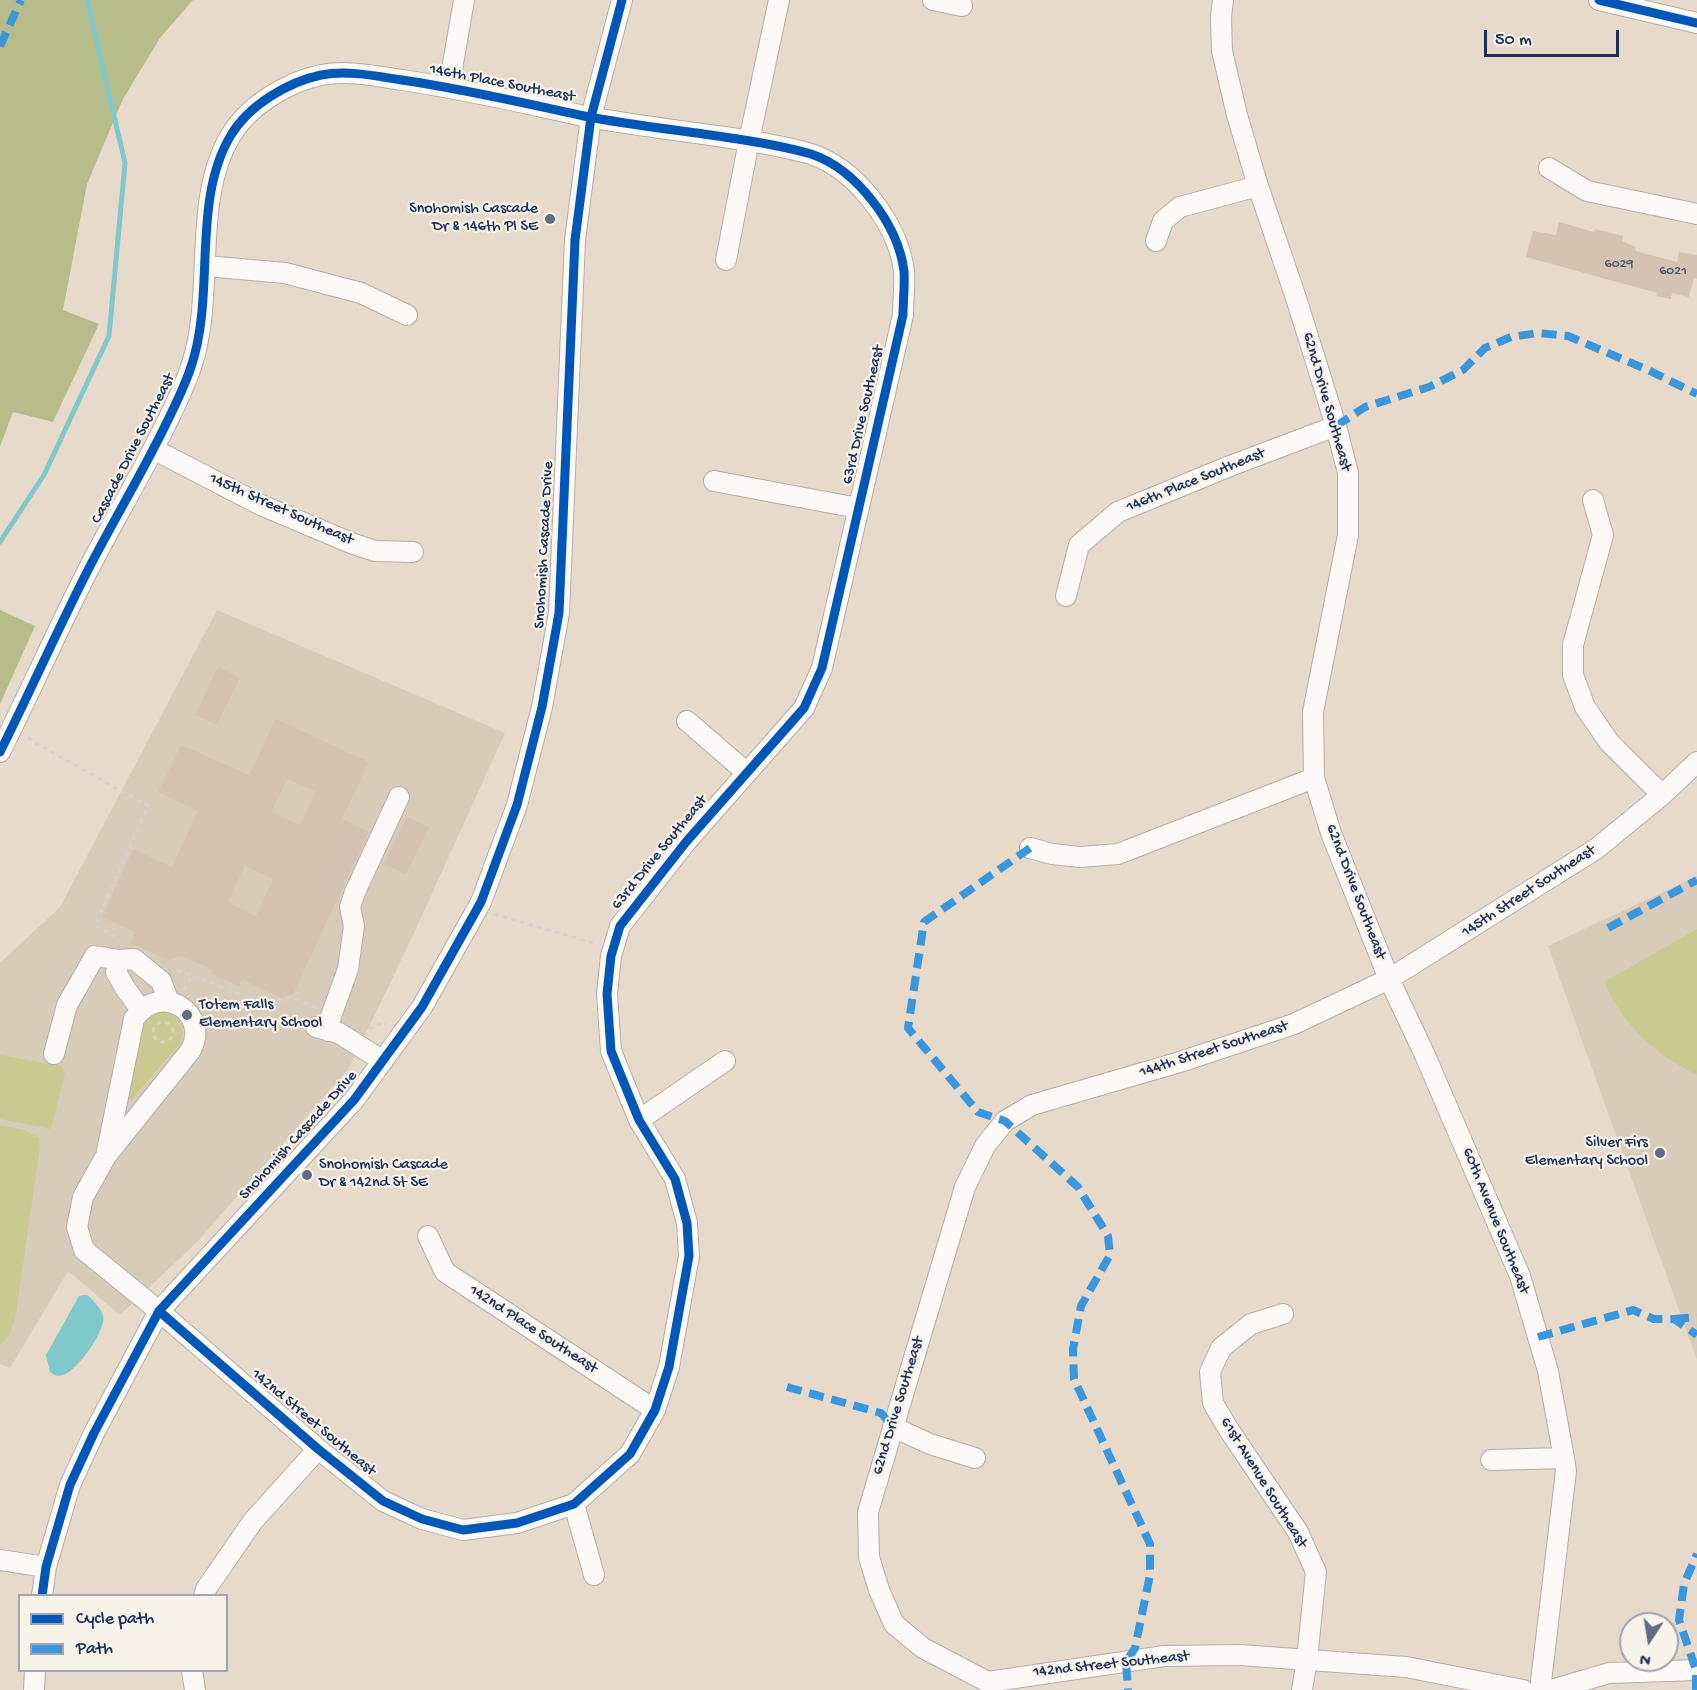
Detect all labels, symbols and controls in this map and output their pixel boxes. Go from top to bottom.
scale bar [1487,18,1622,56]
text: 50 m [1495,30,1532,51]
street label: 146th Place Southeast [428,60,576,108]
place label: Snohomish Cascade Dr & 146th Pl SE [409,200,538,238]
marker: Snohomish Cascade Dr & 146th Pl SE [543,212,557,226]
house number: 6029 [1605,257,1633,273]
house number: 6021 [1659,264,1687,280]
street label: 62nd Drive Southeast [1297,330,1355,474]
street label: 63rd Drive Southeast [839,344,889,486]
street label: Cascade Drive Southeast [88,371,180,527]
street label: 146th Place Southeast [1124,444,1268,518]
street label: Snohomish Cascade Drive [531,461,559,629]
street label: 145th Street Southeast [206,470,356,550]
street label: 63rd Drive Southeast [608,792,712,914]
street label: 62nd Drive Southeast [1320,822,1390,962]
street label: 145th Street Southeast [1458,842,1600,942]
place label: Totem Falls Elementary School [199,996,322,1034]
marker: Totem Falls Elementary School [180,1008,194,1022]
street label: 144th Street Southeast [1137,1017,1291,1083]
street label: Snohomish Cascade Drive [236,1067,362,1205]
place label: Silver Firs Elementary School [1525,1134,1648,1172]
street label: 60th Avenue Southeast [1457,1145,1533,1297]
marker: Silver Firs Elementary School [1653,1146,1667,1160]
place label: Snohomish Cascade Dr & 142nd St SE [319,1156,448,1194]
marker: Snohomish Cascade Dr & 142nd St SE [300,1168,314,1182]
street label: 142nd Place Southeast [465,1281,601,1379]
street label: 62nd Drive Southeast [869,1335,929,1477]
street label: 142nd Street Southeast [247,1365,379,1481]
street label: 61st Avenue Southeast [1215,1414,1311,1552]
legend [18,1594,228,1672]
text: Cycle path [76,1609,154,1630]
north arrow [1619,1612,1679,1672]
text: Path [76,1639,113,1660]
street label: 142nd Street Southeast [1032,1647,1190,1683]
text: N [1638,1648,1653,1669]

